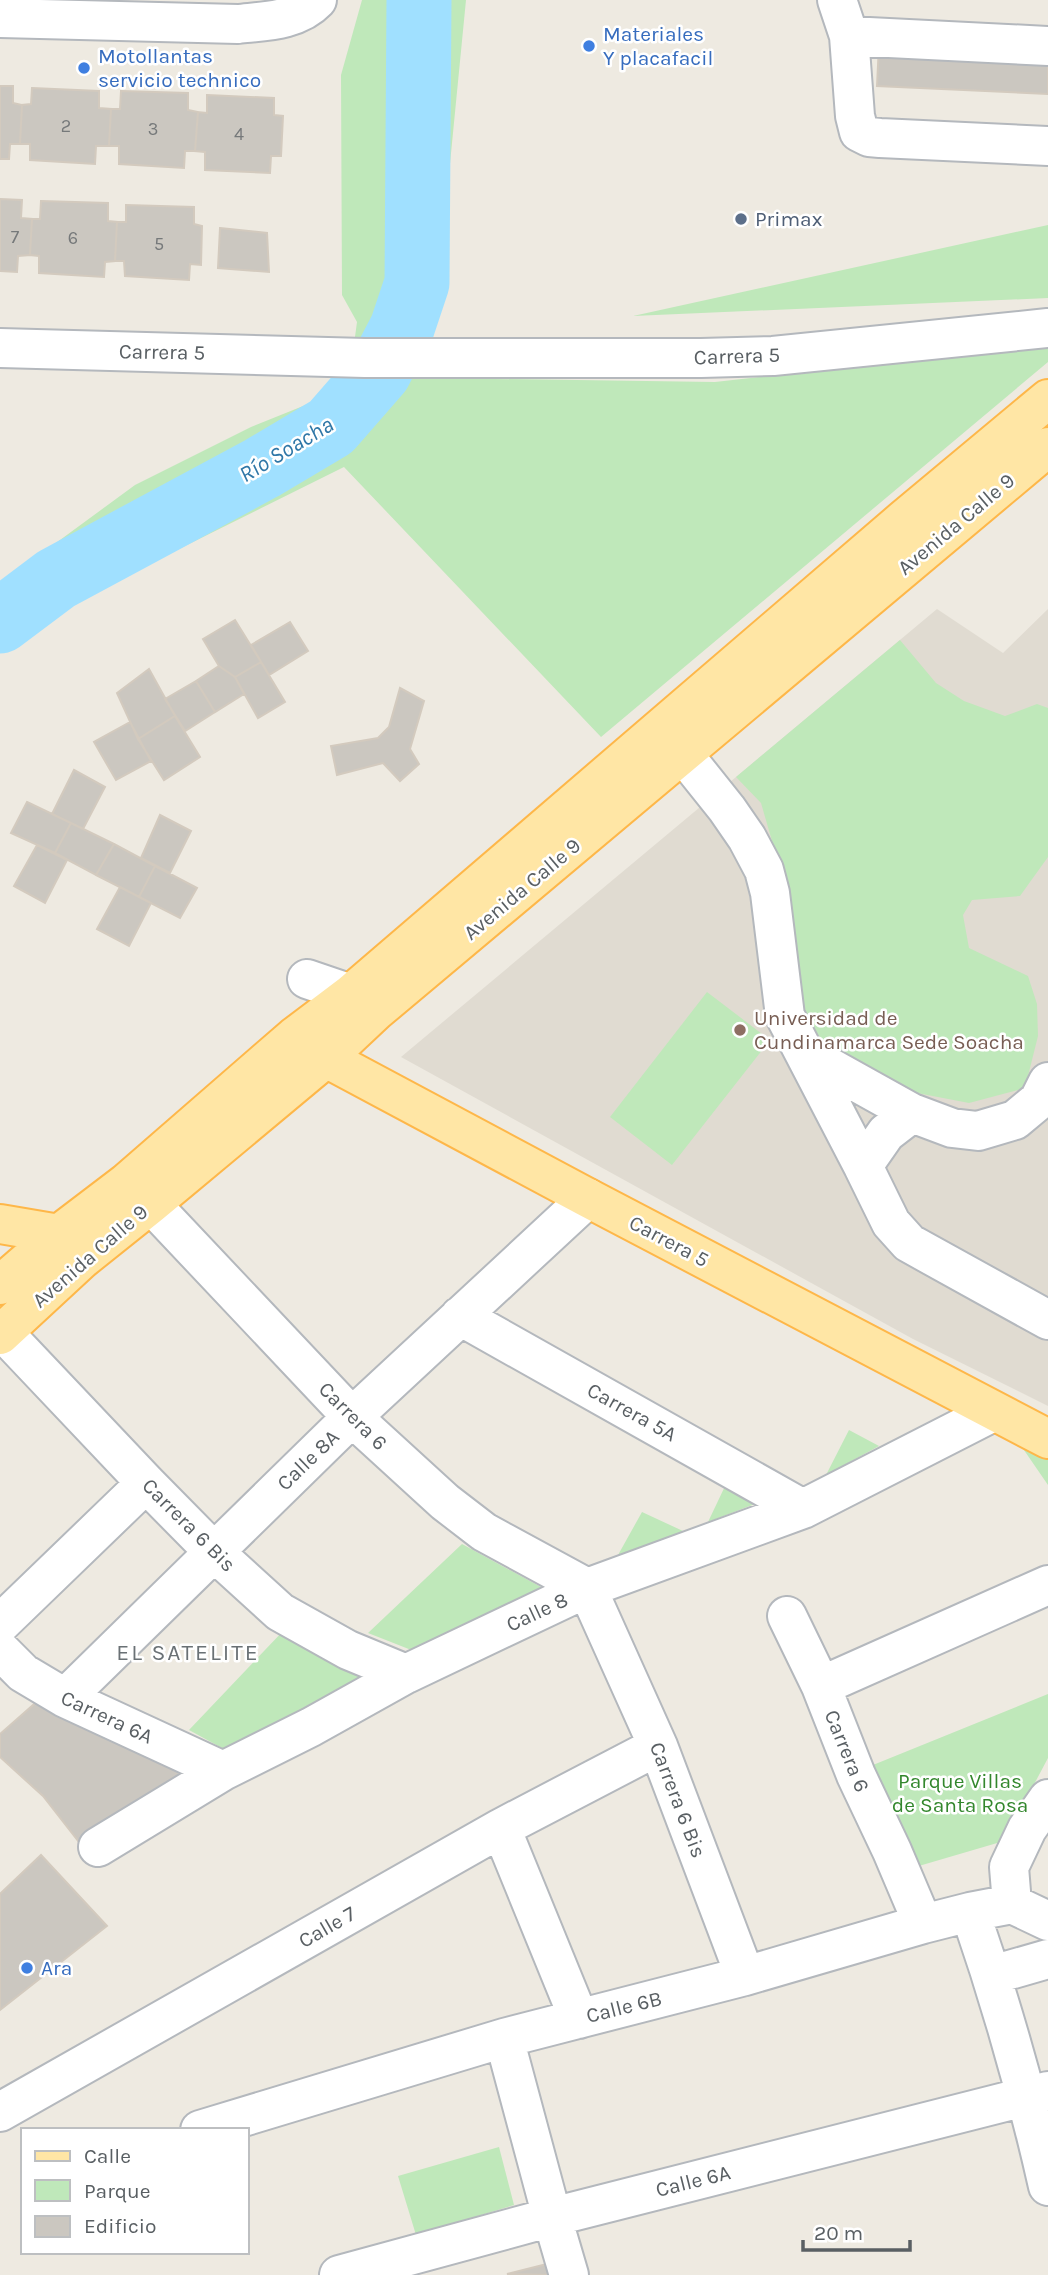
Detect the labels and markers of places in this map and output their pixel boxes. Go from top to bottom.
place label: Materiales Y placafacil [603,22,713,70]
marker: Materiales Y placafacil [581,38,597,54]
place label: Motollantas servicio technico [98,44,261,92]
marker: Motollantas servicio technico [76,60,92,76]
place label: Primax [755,207,823,231]
marker: Primax [733,211,749,227]
place label: Universidad de Cundinamarca Sede Soacha [754,1006,1024,1054]
marker: Universidad de Cundinamarca Sede Soacha [732,1022,748,1038]
place label: Ara [41,1956,72,1980]
marker: Ara [19,1960,35,1976]

